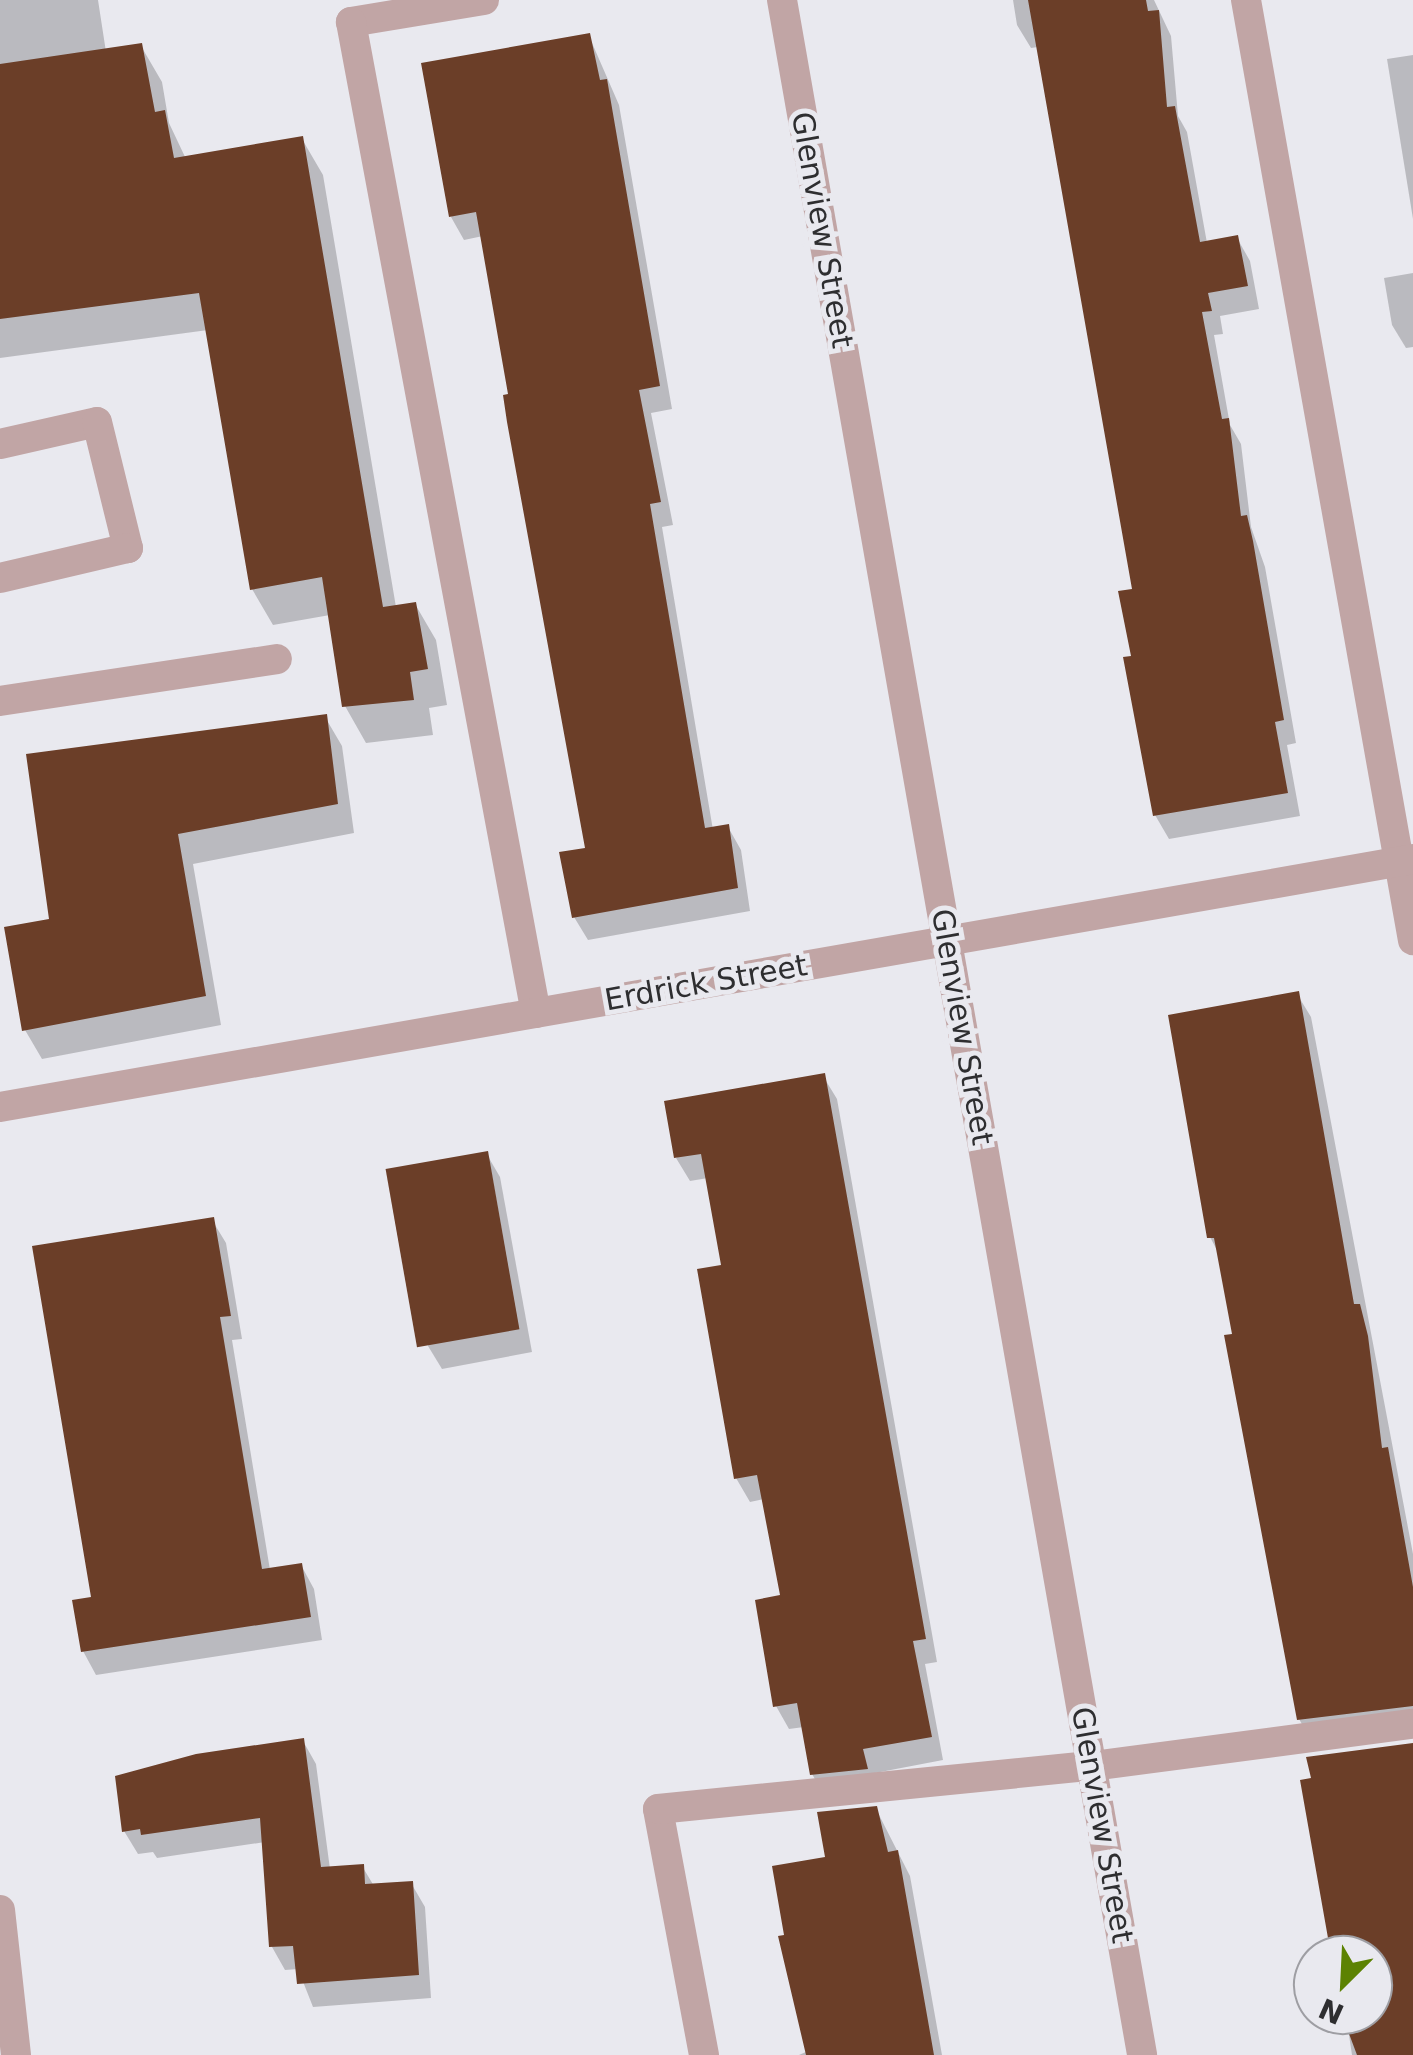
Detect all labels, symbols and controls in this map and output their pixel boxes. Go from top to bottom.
street label: Glenview Street [784,109,860,351]
street label: Glenview Street [924,906,1000,1148]
street label: Erdrick Street [602,947,810,1019]
street label: Glenview Street [1064,1704,1140,1946]
north arrow [1293,1935,1393,2035]
text: N [1314,1991,1349,2031]

